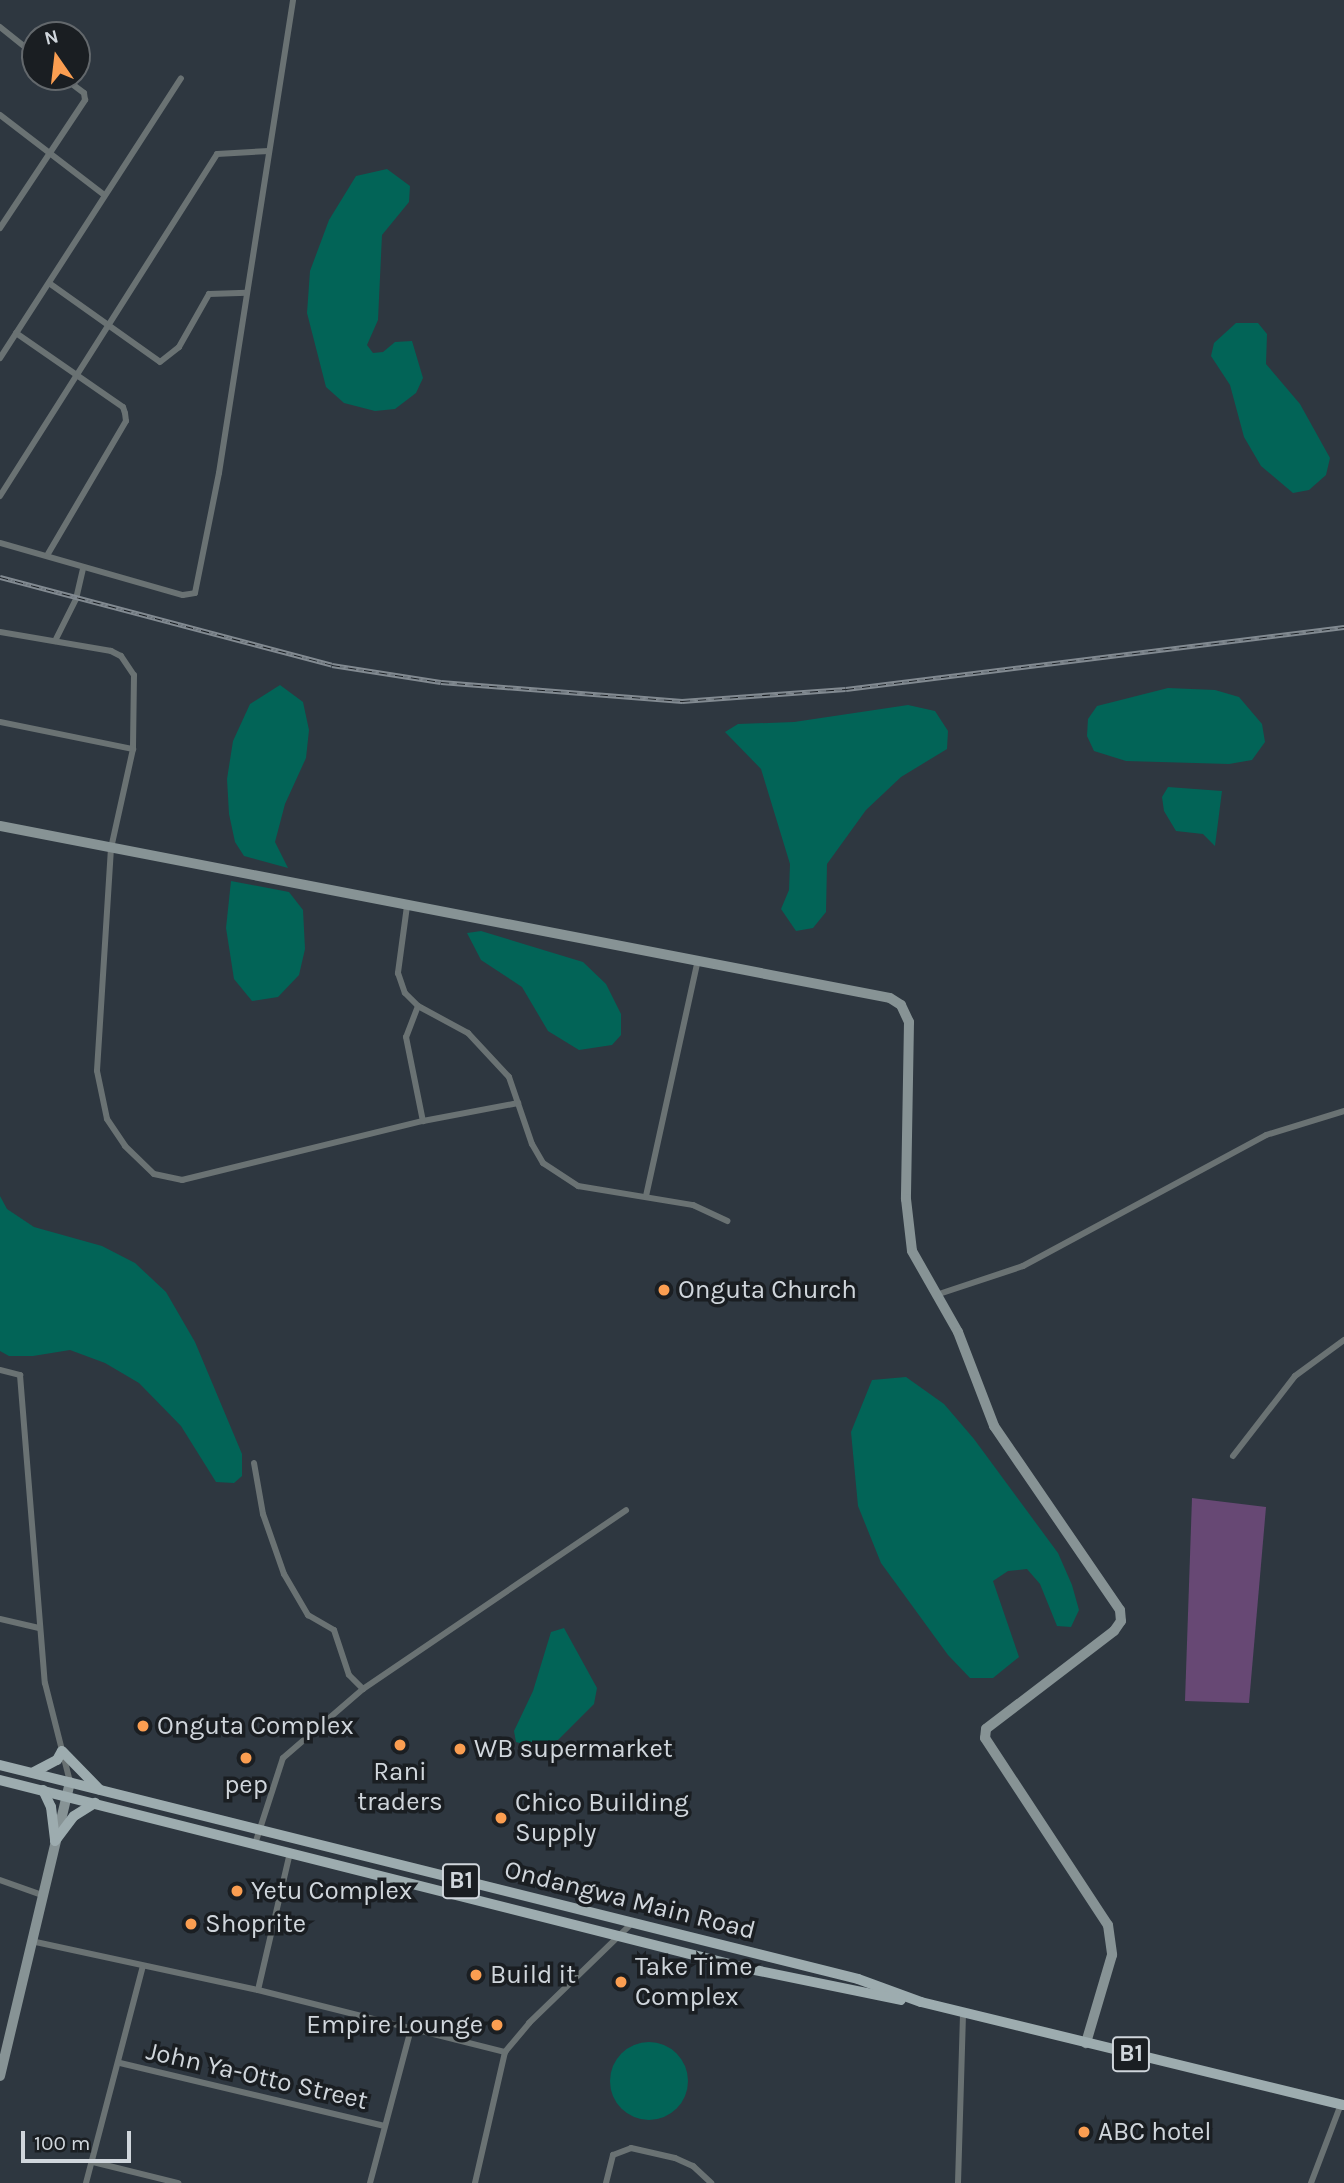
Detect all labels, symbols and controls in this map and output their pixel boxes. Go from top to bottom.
north arrow [21,21,91,91]
text: N [42,25,61,50]
place label: Onguta Church [678,1274,857,1306]
marker: Onguta Church [656,1282,672,1298]
place label: Onguta Complex [157,1710,354,1742]
marker: Onguta Complex [135,1718,151,1734]
place label: WB supermarket [474,1733,673,1765]
marker: Rani traders [392,1737,408,1753]
marker: WB supermarket [452,1741,468,1757]
marker: pep [238,1750,254,1766]
place label: Rani traders [357,1756,443,1817]
place label: pep [224,1769,268,1801]
place label: Chico Building Supply [515,1787,689,1848]
marker: Chico Building Supply [493,1810,509,1826]
street label: Ondangwa Main Road [501,1854,759,1946]
road number: B1 [442,1860,480,1902]
place label: Yetu Complex [251,1875,412,1907]
marker: Yetu Complex [229,1883,245,1899]
place label: Shoprite [205,1908,306,1940]
marker: Shoprite [183,1916,199,1932]
place label: Take Time Complex [635,1951,753,2012]
place label: Build it [490,1959,576,1991]
marker: Build it [468,1967,484,1983]
marker: Take Time Complex [613,1974,629,1990]
place label: Empire Lounge [306,2009,483,2041]
marker: Empire Lounge [489,2017,505,2033]
road number: B1 [1112,2034,1150,2074]
street label: John Ya-Otto Street [143,2035,371,2117]
scale bar [24,2116,135,2160]
place label: ABC hotel [1098,2116,1212,2148]
marker: ABC hotel [1076,2124,1092,2140]
text: 100 m [34,2131,91,2155]

